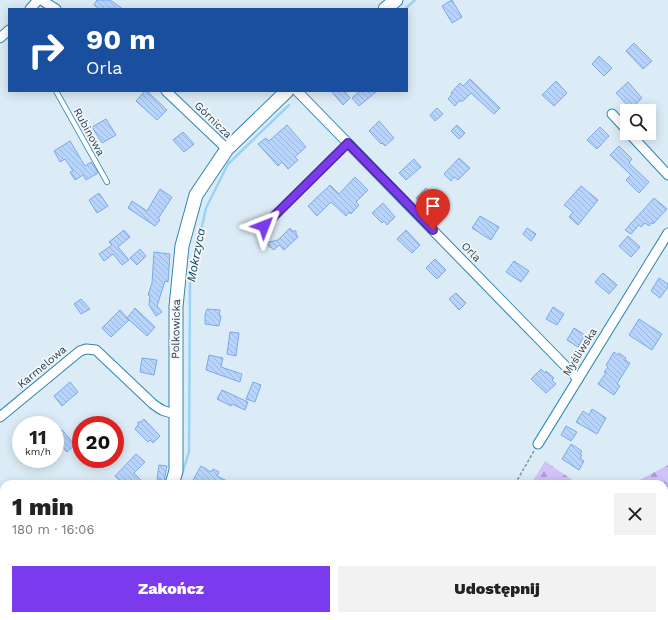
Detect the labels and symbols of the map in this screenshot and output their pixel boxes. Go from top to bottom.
street label: Górnicza [192,99,234,141]
street label: Rubinowa [71,106,107,158]
pin [416,189,450,230]
position arrow [243,205,285,247]
water label: Mokrzyca [184,226,208,283]
street label: Orla [459,239,483,265]
street label: Polkowicka [169,299,183,359]
street label: Myśliwska [560,326,600,378]
street label: Karmelowa [15,343,69,391]
speed limit sign: 20 [72,416,124,468]

